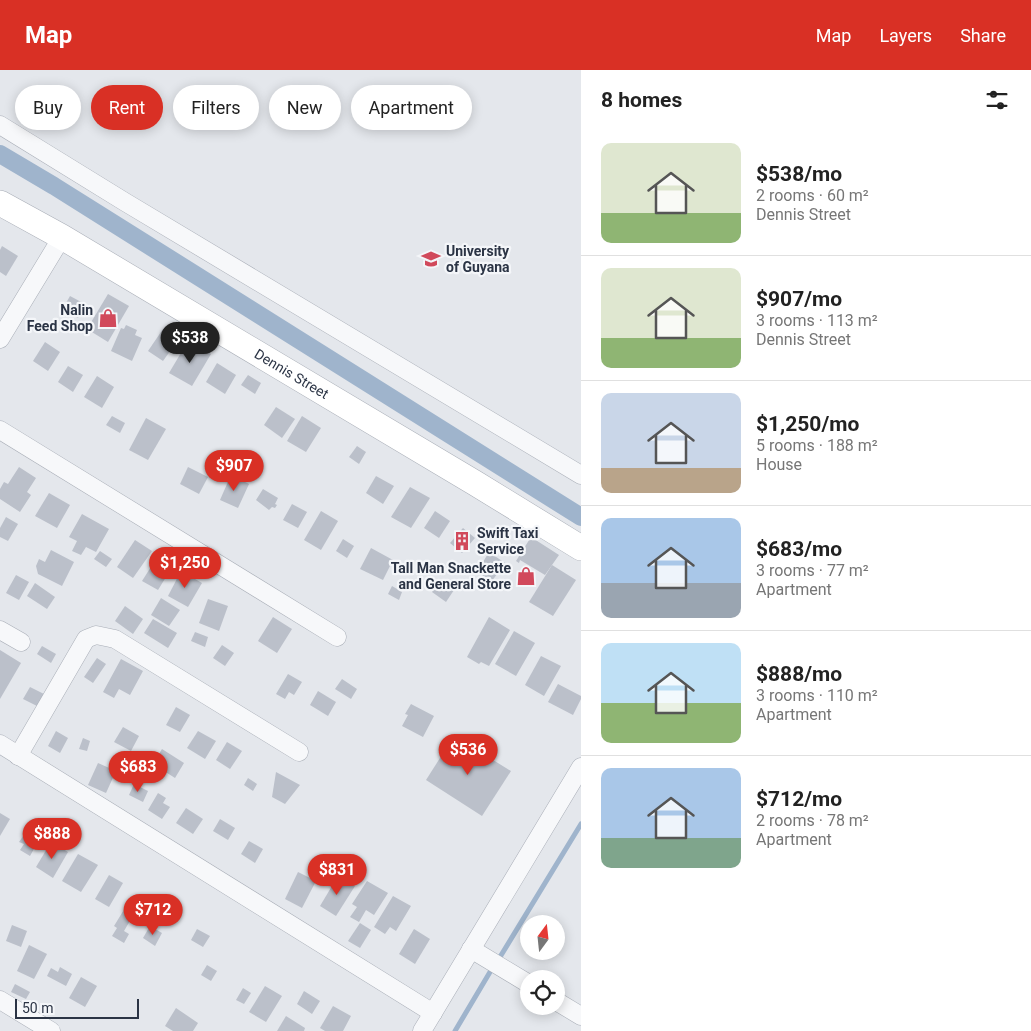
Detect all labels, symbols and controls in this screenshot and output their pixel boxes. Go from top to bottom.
text: Map [25,21,72,49]
text: Map [816,25,851,46]
text: Layers [879,25,932,46]
text: Share [960,25,1006,46]
chip: Buy [15,85,81,130]
chip: Rent [91,85,163,130]
chip: Filters [173,85,259,130]
chip: New [269,85,341,130]
chip: Apartment [351,85,472,130]
icon: filters [983,86,1011,114]
text: 8 homes [601,88,682,112]
text: $538/mo [756,162,842,186]
icon: home [641,163,701,223]
text: 2 rooms · 60 m² [756,186,869,205]
text: Dennis Street [756,205,851,224]
place label: University of Guyana [446,243,510,275]
school or university icon: University of Guyana [420,248,442,270]
text: $907/mo [756,287,842,311]
icon: home [641,288,701,348]
place label: Nalin Feed Shop [27,302,93,334]
shop icon: Nalin Feed Shop [97,307,119,329]
text: 3 rooms · 113 m² [756,311,878,330]
pin: $538 [160,322,220,364]
text: $538 [172,328,208,347]
text: Dennis Street [756,330,851,349]
street label: Dennis Street [252,346,332,402]
text: $1,250/mo [756,412,859,436]
icon: home [641,413,701,473]
text: 5 rooms · 188 m² [756,436,878,455]
pin: $907 [204,450,264,492]
text: House [756,455,802,474]
text: $907 [216,456,252,475]
place label: Swift Taxi Service [477,525,538,557]
building icon: Swift Taxi Service [451,530,473,552]
text: $683/mo [756,537,842,561]
icon: home [641,538,701,598]
pin: $1,250 [144,546,226,589]
text: $1,250 [160,553,210,572]
place label: Tall Man Snackette and General Store [391,560,511,592]
text: 3 rooms · 77 m² [756,561,869,580]
shop icon: Tall Man Snackette and General Store [515,565,537,587]
text: Apartment [756,580,832,599]
text: $888/mo [756,662,842,686]
icon: home [641,663,701,723]
text: 3 rooms · 110 m² [756,686,878,705]
text: Apartment [756,705,832,724]
pin: $536 [438,734,498,776]
text: $536 [450,740,486,759]
pin: $683 [108,750,168,793]
text: $683 [120,757,156,776]
text: $712/mo [756,787,842,811]
icon: home [641,788,701,848]
text: 2 rooms · 78 m² [756,811,869,830]
pin: $888 [22,818,82,860]
text: $888 [34,824,70,843]
text: Apartment [756,830,832,849]
pin: $831 [307,854,367,896]
text: $831 [319,860,355,879]
pin: $712 [123,894,183,936]
text: $712 [135,900,171,919]
north arrow [520,915,565,960]
map controls [520,915,565,1015]
button: locate [520,970,565,1015]
scale bar [15,996,139,1019]
text: 50 m [22,1000,54,1016]

